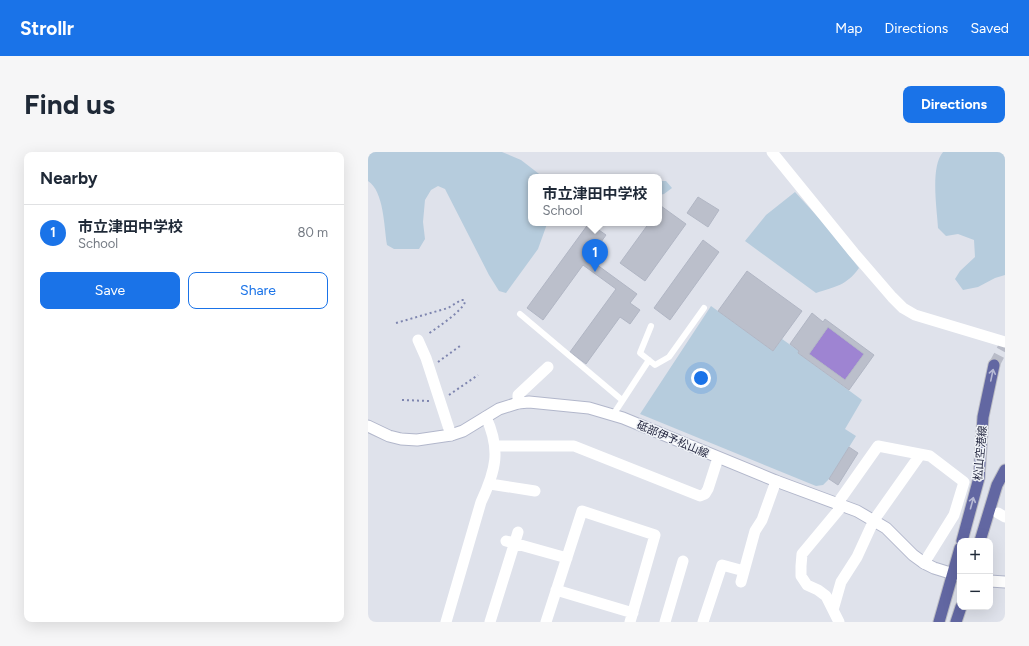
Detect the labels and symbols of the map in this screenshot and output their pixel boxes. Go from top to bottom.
pin: 1 [582,239,608,272]
your location [691,368,711,388]
one-way arrow [988,369,996,382]
street label: 砥部伊予松山線 [635,418,711,460]
street label: 松山空港線 [972,425,989,481]
one-way arrow [969,497,977,510]

